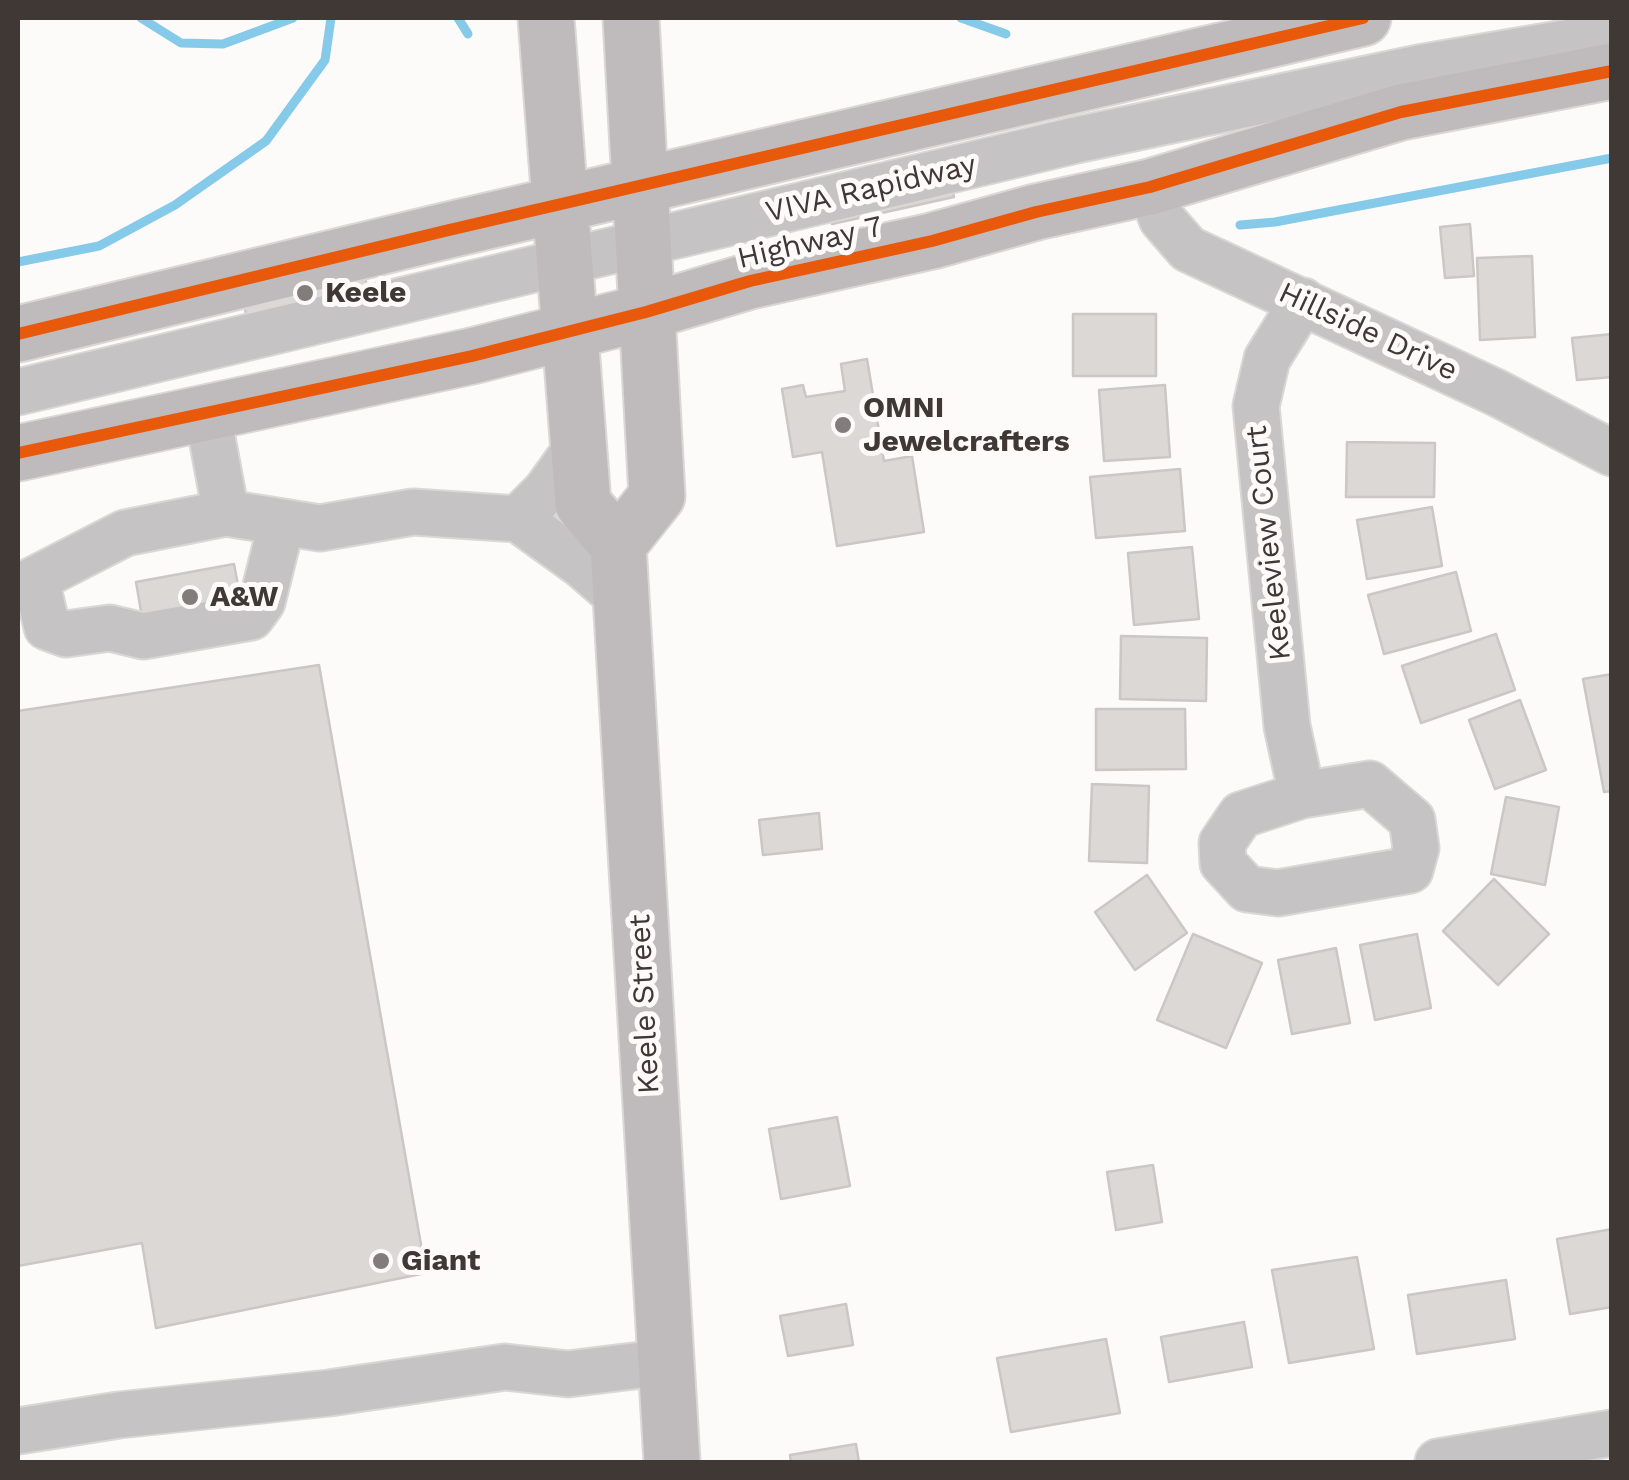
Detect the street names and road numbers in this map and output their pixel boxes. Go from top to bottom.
street label: VIVA Rapidway [762,147,980,231]
street label: Highway 7 [734,209,886,277]
street label: Hillside Drive [1273,275,1463,389]
street label: Keeleview Court [1239,424,1299,662]
street label: Keele Street [622,913,668,1095]

